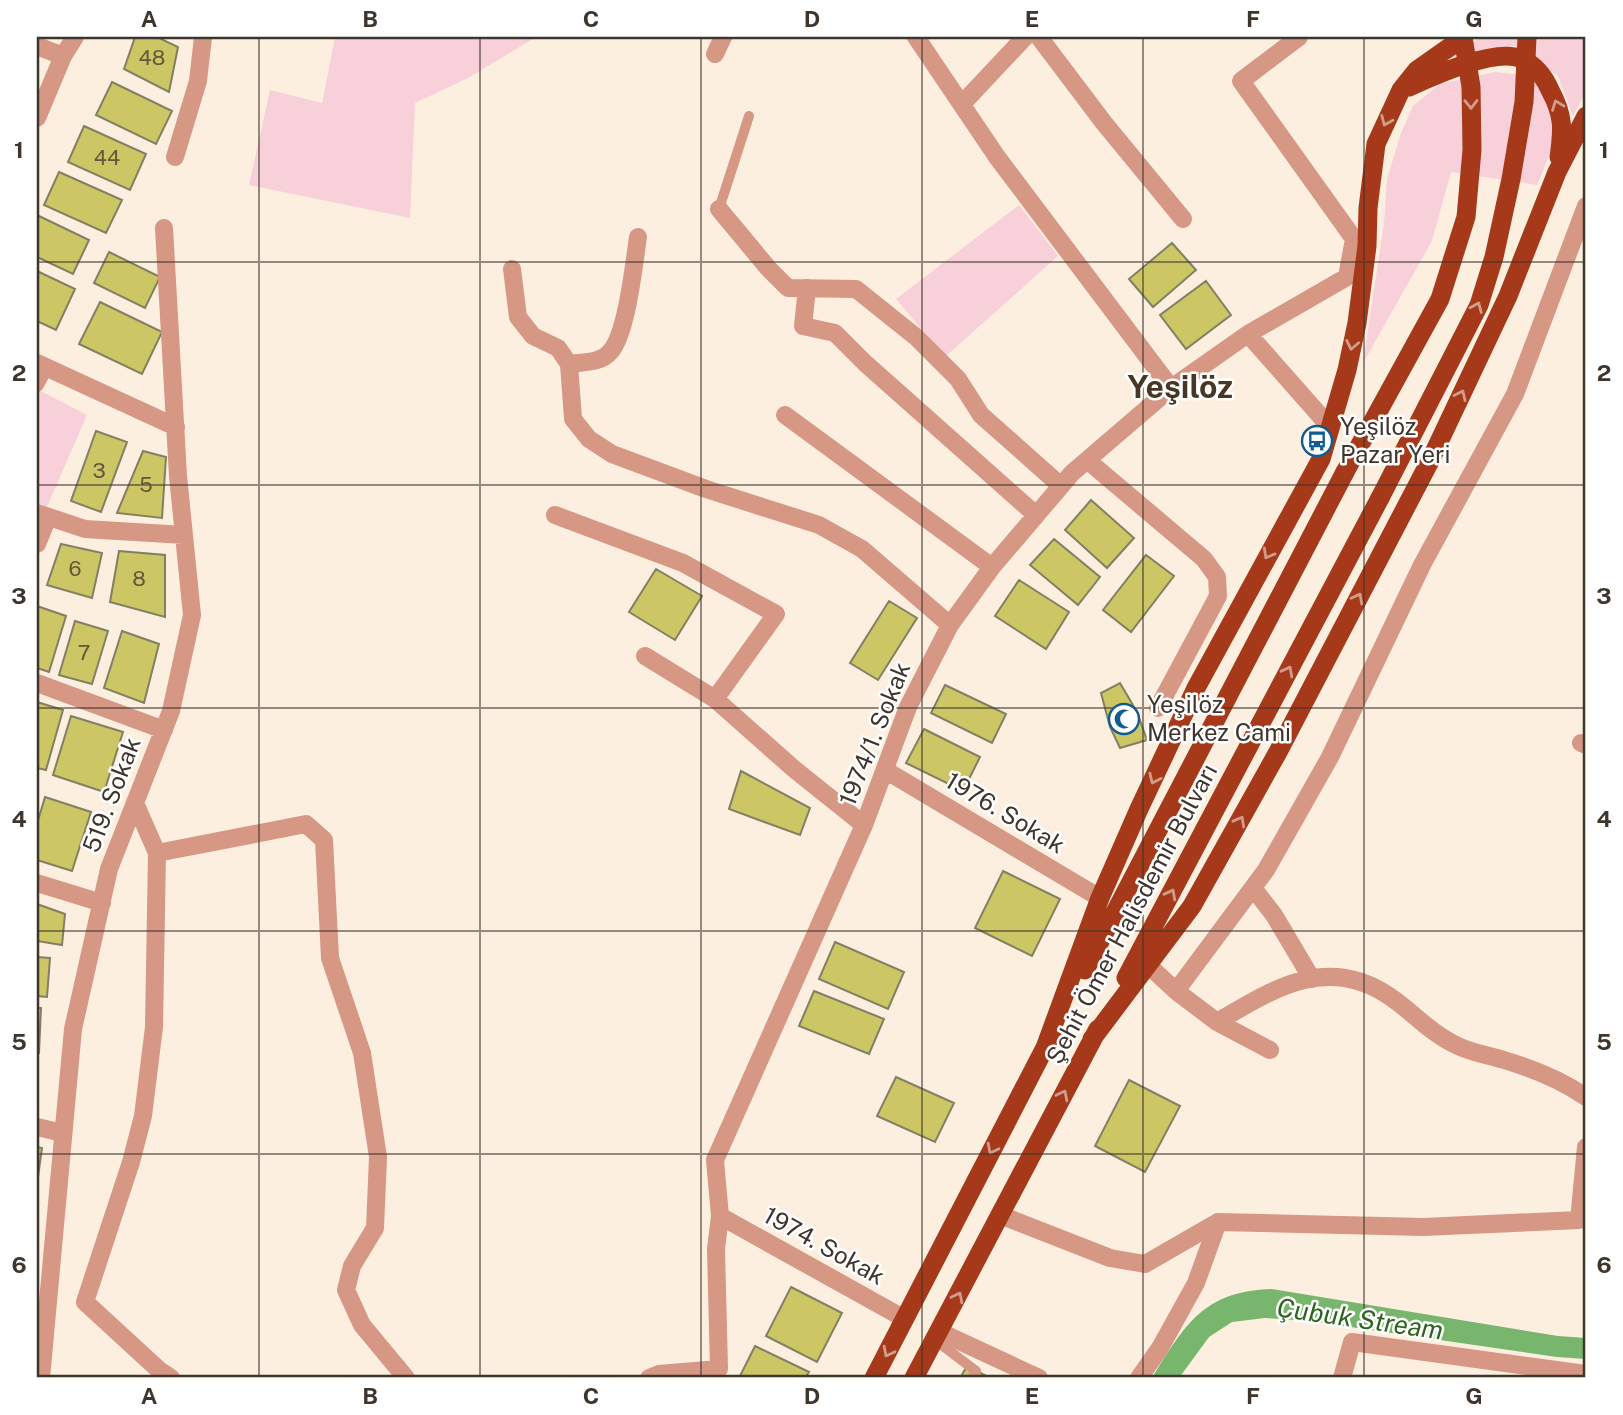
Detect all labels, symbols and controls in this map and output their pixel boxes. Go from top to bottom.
text: A [141,5,158,32]
text: B [362,5,378,32]
text: C [583,5,599,32]
text: D [804,5,820,32]
text: E [1025,5,1039,32]
text: F [1246,5,1260,32]
text: G [1465,5,1483,32]
house number: 48 [139,45,165,70]
one-way arrow [1464,99,1479,110]
one-way arrow [1551,100,1565,112]
one-way arrow [1380,114,1394,126]
text: 1 [14,136,24,163]
text: 1 [1599,136,1609,163]
house number: 44 [94,145,120,170]
one-way arrow [1469,302,1483,314]
one-way arrow [1346,339,1361,351]
text: 2 [12,359,26,386]
text: 2 [1597,359,1611,386]
district label: Yeşilöz [1127,368,1233,405]
one-way arrow [1453,390,1467,403]
place label: Yeşilöz Pazar Yeri [1340,412,1450,468]
bus stop icon: Yeşilöz Pazar Yeri [1300,424,1334,458]
house number: 3 [92,458,106,483]
house number: 5 [139,472,153,497]
one-way arrow [1263,547,1277,560]
house number: 6 [68,556,82,581]
house number: 8 [132,566,146,591]
text: 3 [11,582,27,609]
text: 3 [1596,582,1612,609]
one-way arrow [1350,593,1364,606]
house number: 7 [78,640,90,665]
street label: 1974/1. Sokak [833,658,916,809]
one-way arrow [1280,666,1294,679]
place label: Yeşilöz Merkez Cami [1147,690,1291,746]
mosque icon: Yeşilöz Merkez Cami [1107,702,1141,736]
street label: 519. Sokak [76,733,146,856]
street label: Şehit Ömer Halisdemir Bulvarı [1039,758,1222,1068]
street label: 1976. Sokak [941,766,1070,859]
one-way arrow [1148,771,1162,784]
text: 4 [11,805,27,832]
text: 4 [1596,805,1612,832]
one-way arrow [1232,815,1245,828]
one-way arrow [1162,889,1176,901]
text: 5 [11,1028,27,1055]
text: 5 [1596,1028,1612,1055]
one-way arrow [1055,1089,1068,1102]
one-way arrow [986,1142,1000,1154]
street label: 1974. Sokak [759,1200,890,1290]
text: 6 [11,1251,27,1278]
text: 6 [1596,1251,1612,1278]
one-way arrow [950,1291,964,1304]
water label: Çubuk Stream [1275,1291,1445,1346]
one-way arrow [883,1344,896,1357]
text: A [141,1382,158,1409]
text: B [362,1382,378,1409]
text: C [583,1382,599,1409]
text: D [804,1382,820,1409]
text: E [1025,1382,1039,1409]
text: F [1246,1382,1260,1409]
text: G [1465,1382,1483,1409]

